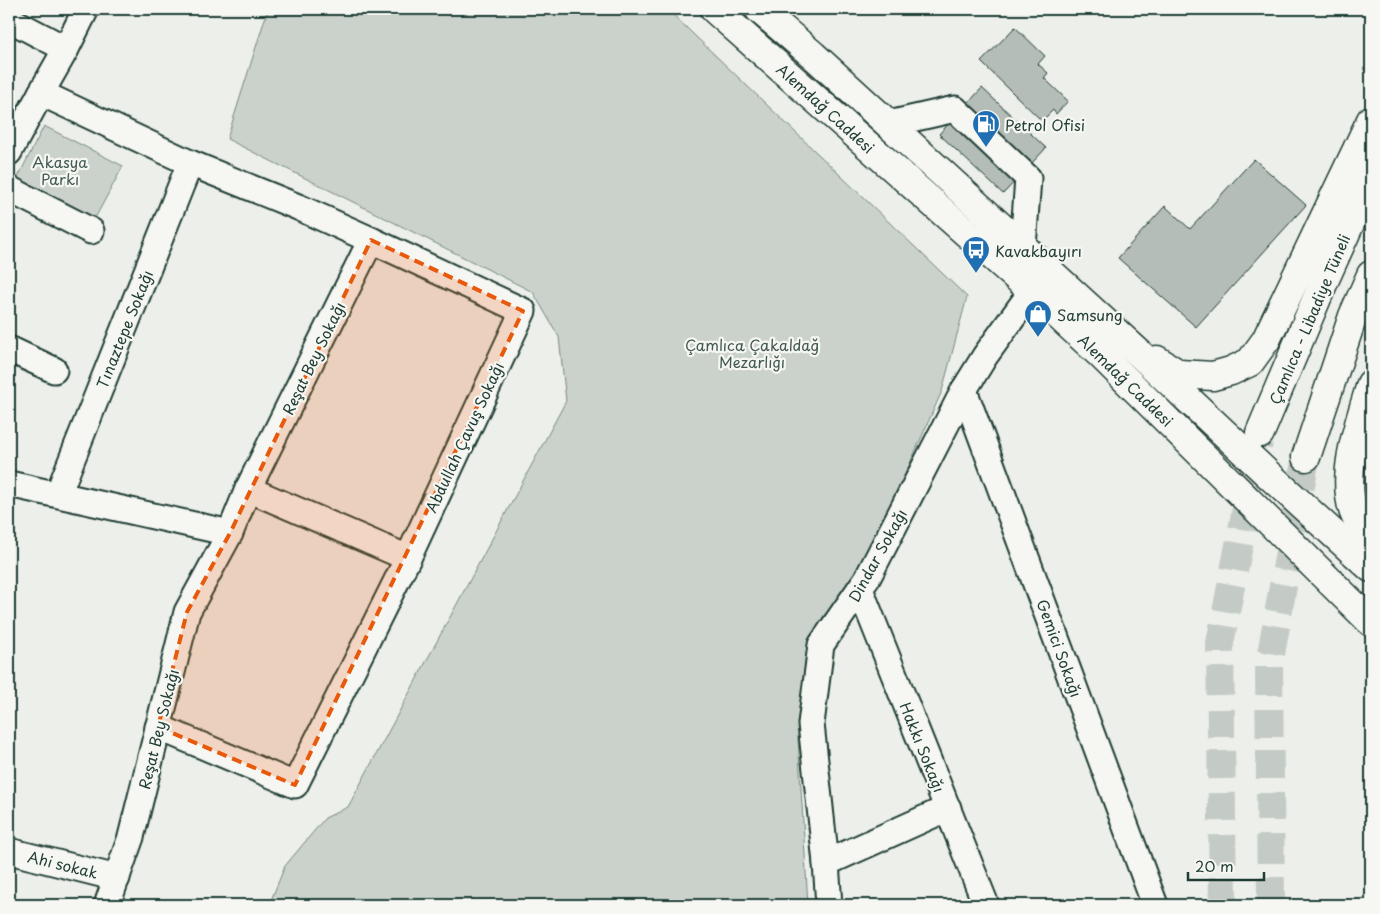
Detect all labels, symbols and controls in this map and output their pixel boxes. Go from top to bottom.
street label: Alemdağ Caddesi [772,58,880,158]
fuel station icon: Petrol Ofisi [971,109,1001,148]
place label: Petrol Ofisi [1005,113,1085,136]
park label: Akasya Parkı [32,150,88,190]
street label: Çamlıca - Libadiye Tüneli [1263,230,1355,408]
bus stop icon: Kavakbayırı [961,235,991,274]
place label: Kavakbayırı [995,239,1082,262]
street label: Tınaztepe Sokağı [90,266,158,392]
street label: Reşat Bey Sokağı [276,298,350,418]
shop icon: Samsung [1023,299,1053,338]
place label: Samsung [1057,303,1123,326]
street label: Alemdağ Caddesi [1073,328,1179,432]
park label: Çamlıca Çakaldağ Mezarlığı [685,333,819,373]
street label: Abdullah Çavuş Sokağı [419,358,509,516]
street label: Dindar Sokağı [842,504,912,606]
street label: Gemici Sokağı [1032,596,1088,700]
street label: Reşat Bey Sokağı [132,667,184,791]
street label: Hakkı Sokağı [894,699,952,795]
street label: Ahi sokak [25,844,101,884]
scale bar [1188,849,1264,881]
text: 20 m [1195,854,1234,877]

